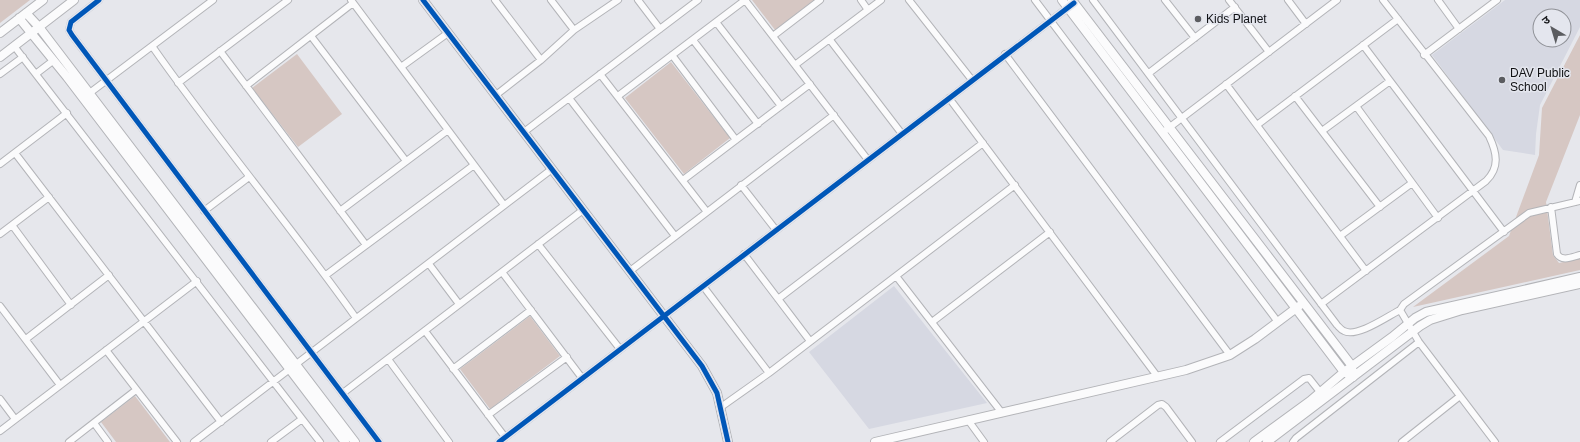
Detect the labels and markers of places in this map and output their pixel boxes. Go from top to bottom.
place label: Kids Planet [1206,12,1267,26]
marker: Kids Planet [1193,14,1203,24]
place label: DAV Public School [1510,66,1570,94]
marker: DAV Public School [1497,75,1507,85]

